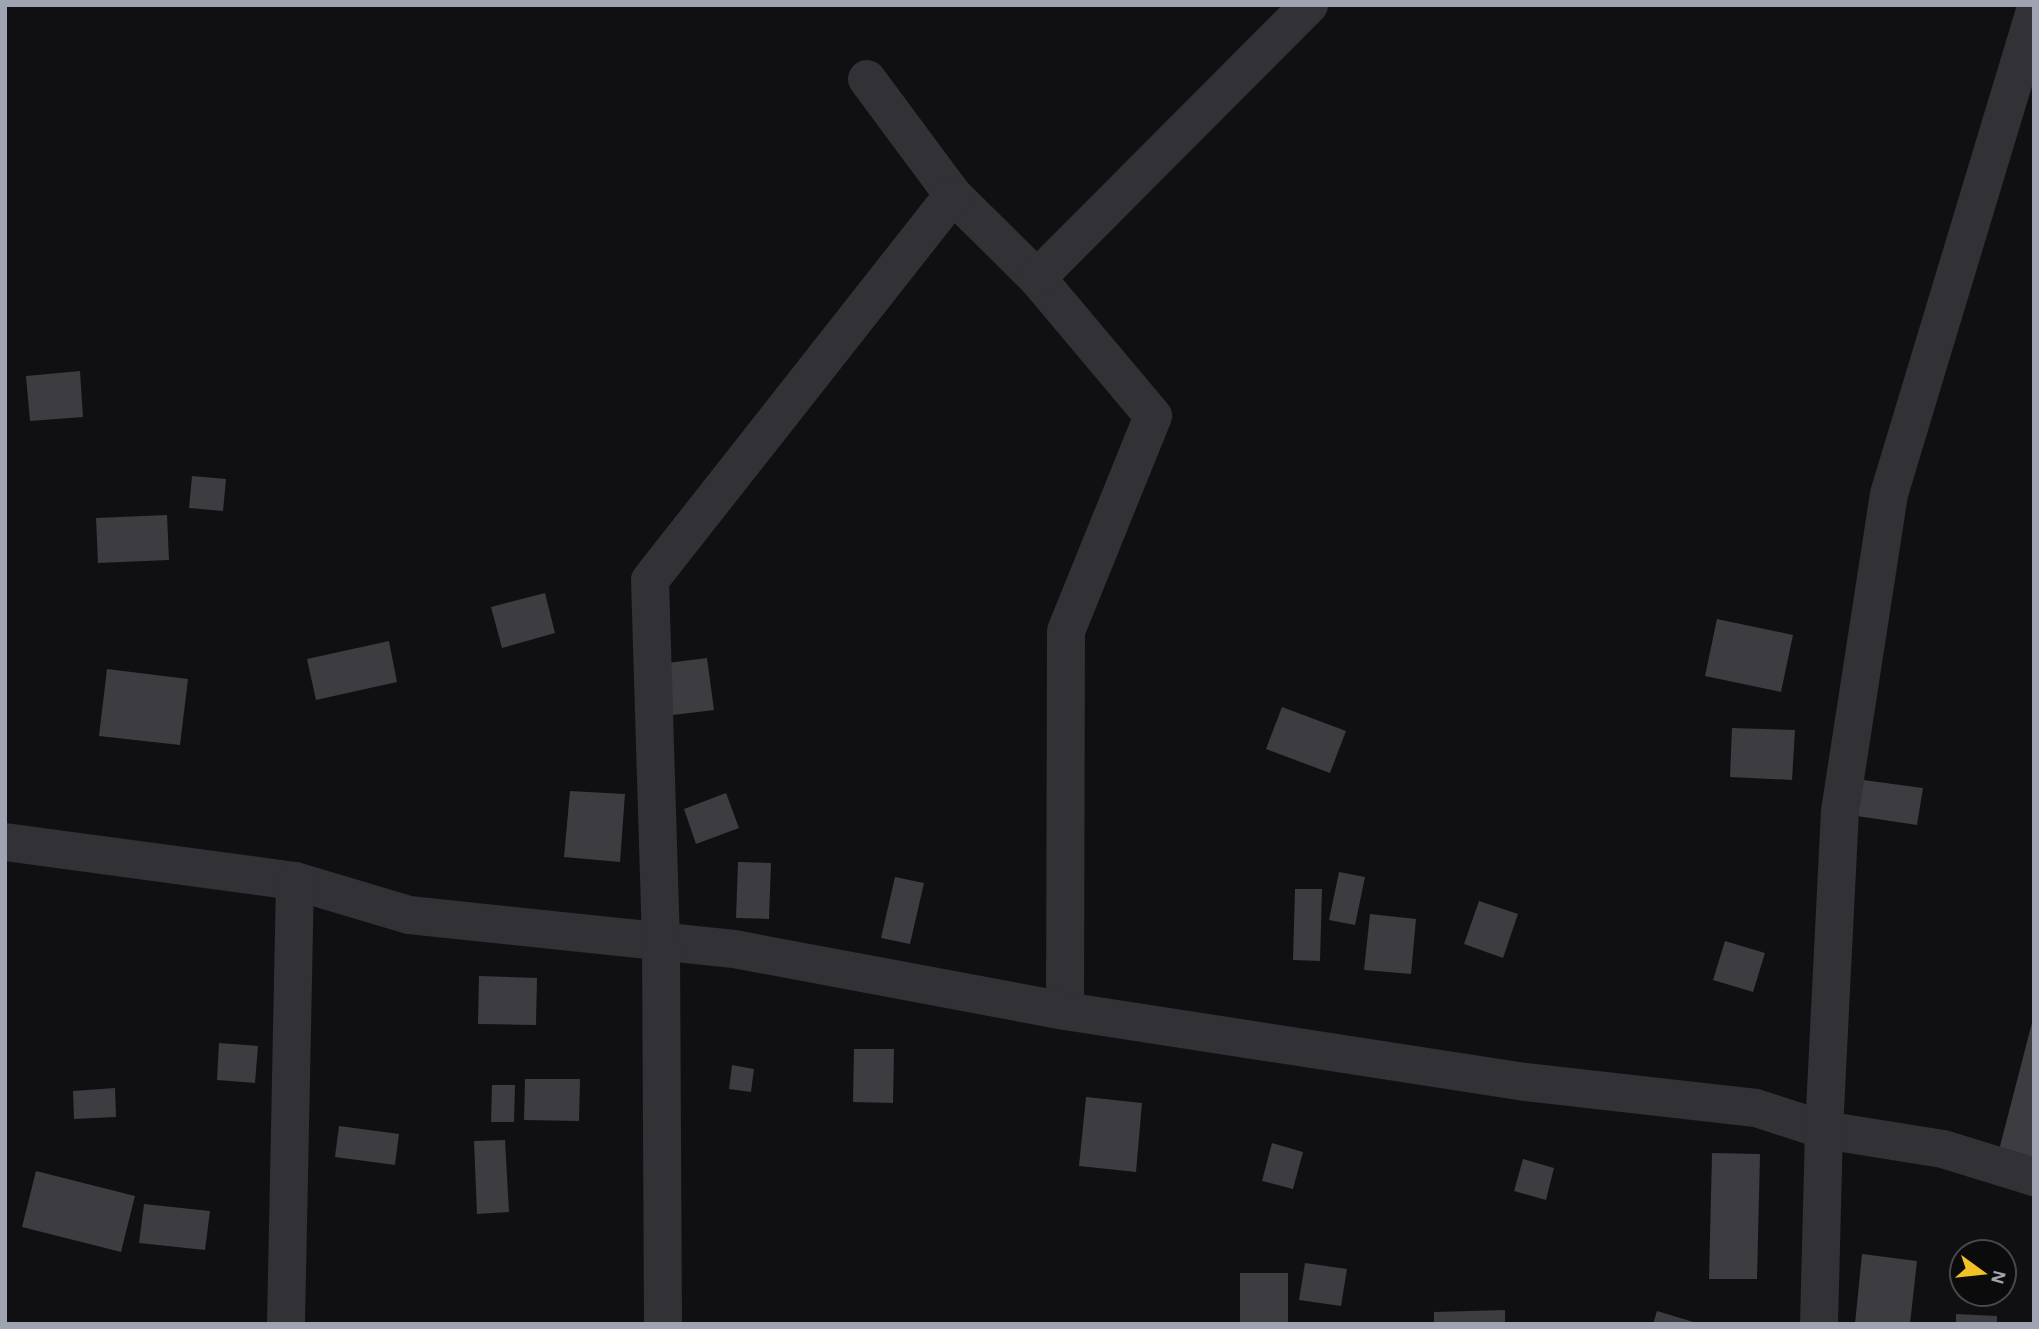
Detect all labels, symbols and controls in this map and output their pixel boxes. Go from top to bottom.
north arrow [1948,1238,2018,1308]
text: N [1987,1268,2009,1286]

